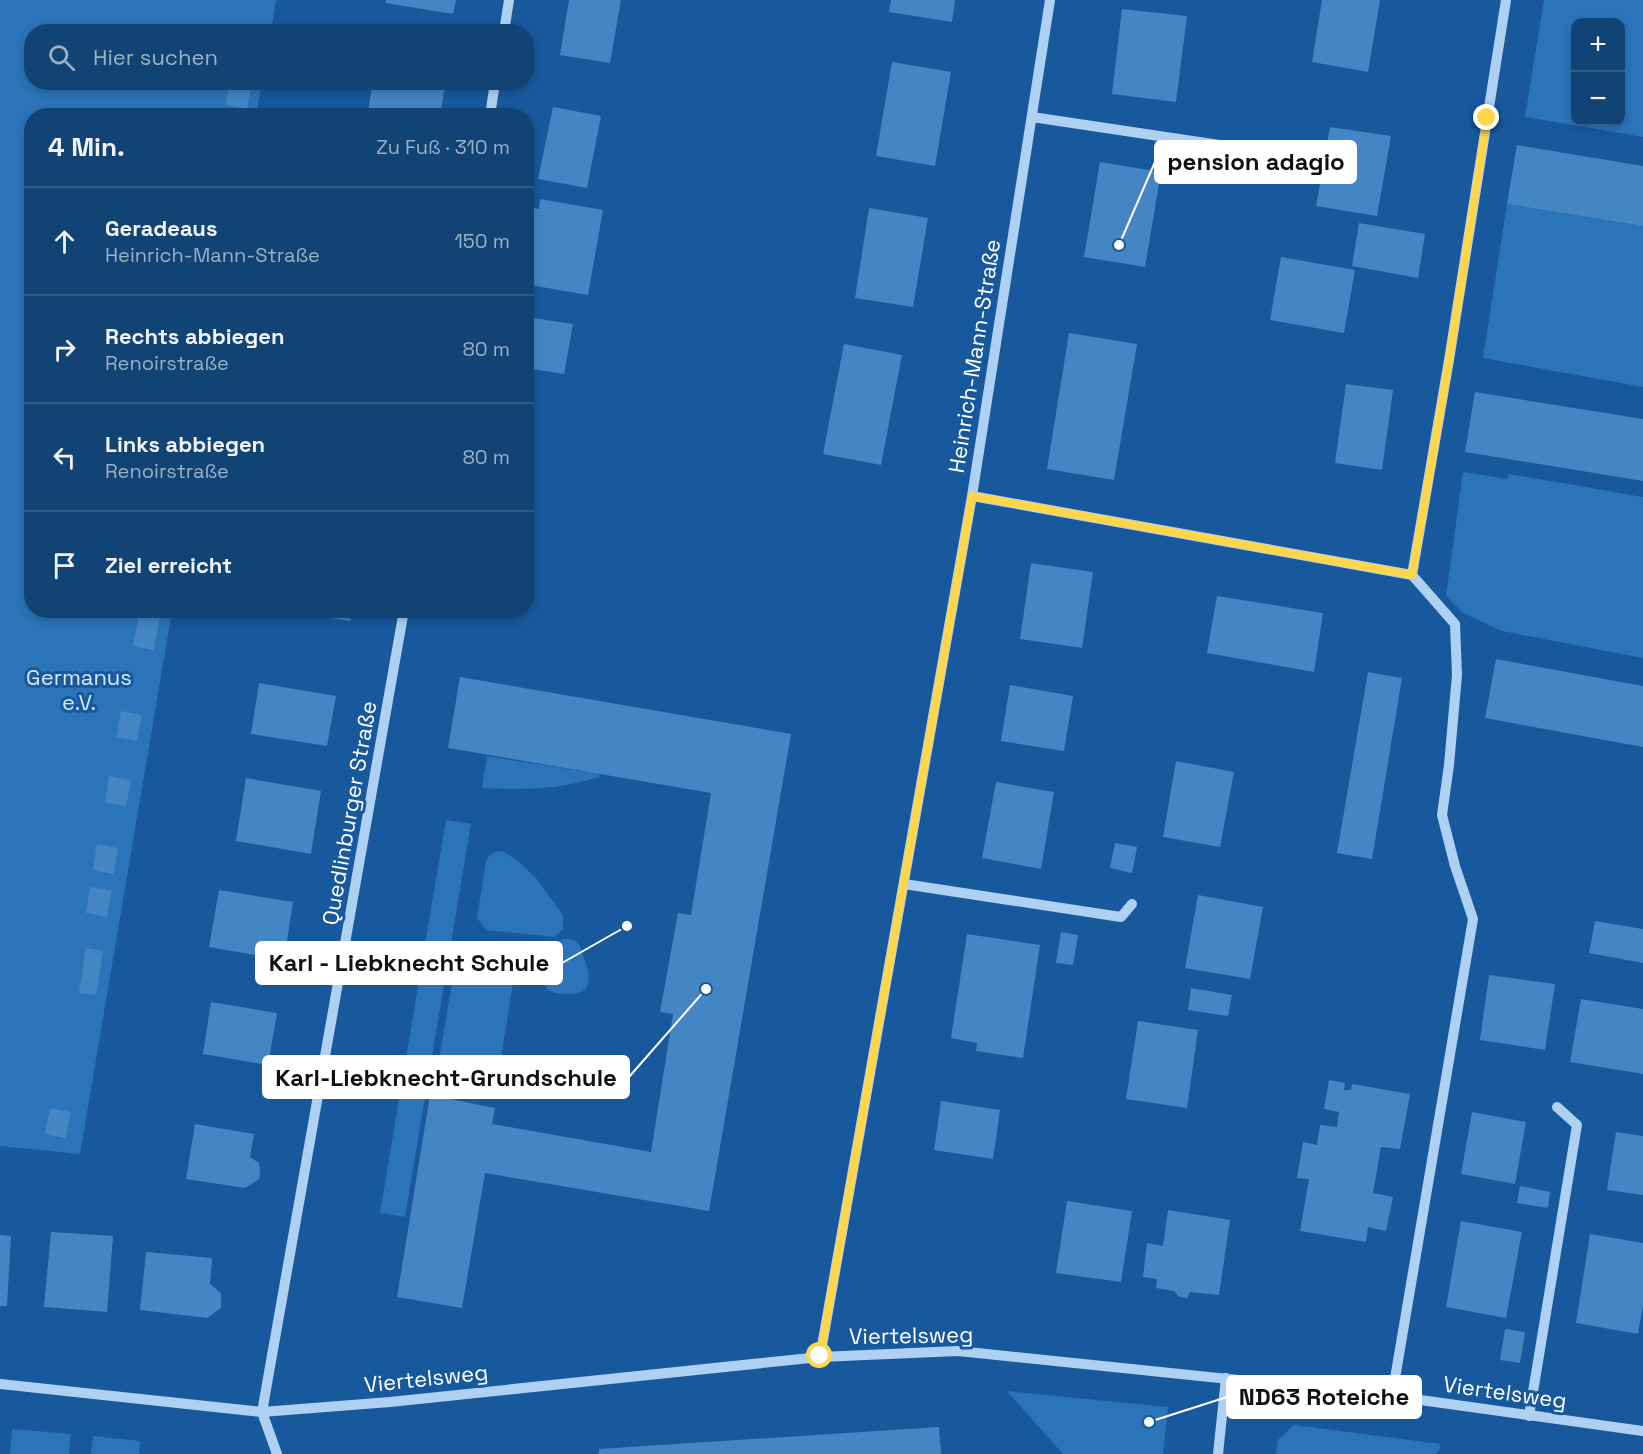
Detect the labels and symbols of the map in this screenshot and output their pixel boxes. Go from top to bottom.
route end [1473,104,1499,130]
callout: pension adagio [1155,141,1356,183]
text: pension adagio [1167,146,1345,177]
street label: Heinrich-Mann-Straße [942,237,1006,475]
park label: Germanus e.V. [26,663,132,716]
street label: Quedlinburger Straße [315,699,383,927]
callout: Karl - Liebknecht Schule [256,942,562,984]
text: Karl - Liebknecht Schule [269,947,549,978]
callout: Karl-Liebknecht-Grundschule [263,1056,629,1098]
text: Karl-Liebknecht-Grundschule [275,1062,617,1093]
street label: Viertelsweg [849,1320,973,1350]
route start [806,1342,832,1368]
street label: Viertelsweg [363,1358,489,1398]
street label: Viertelsweg [1441,1369,1569,1415]
callout: ND63 Roteiche [1227,1376,1421,1418]
text: ND63 Roteiche [1239,1381,1409,1412]

